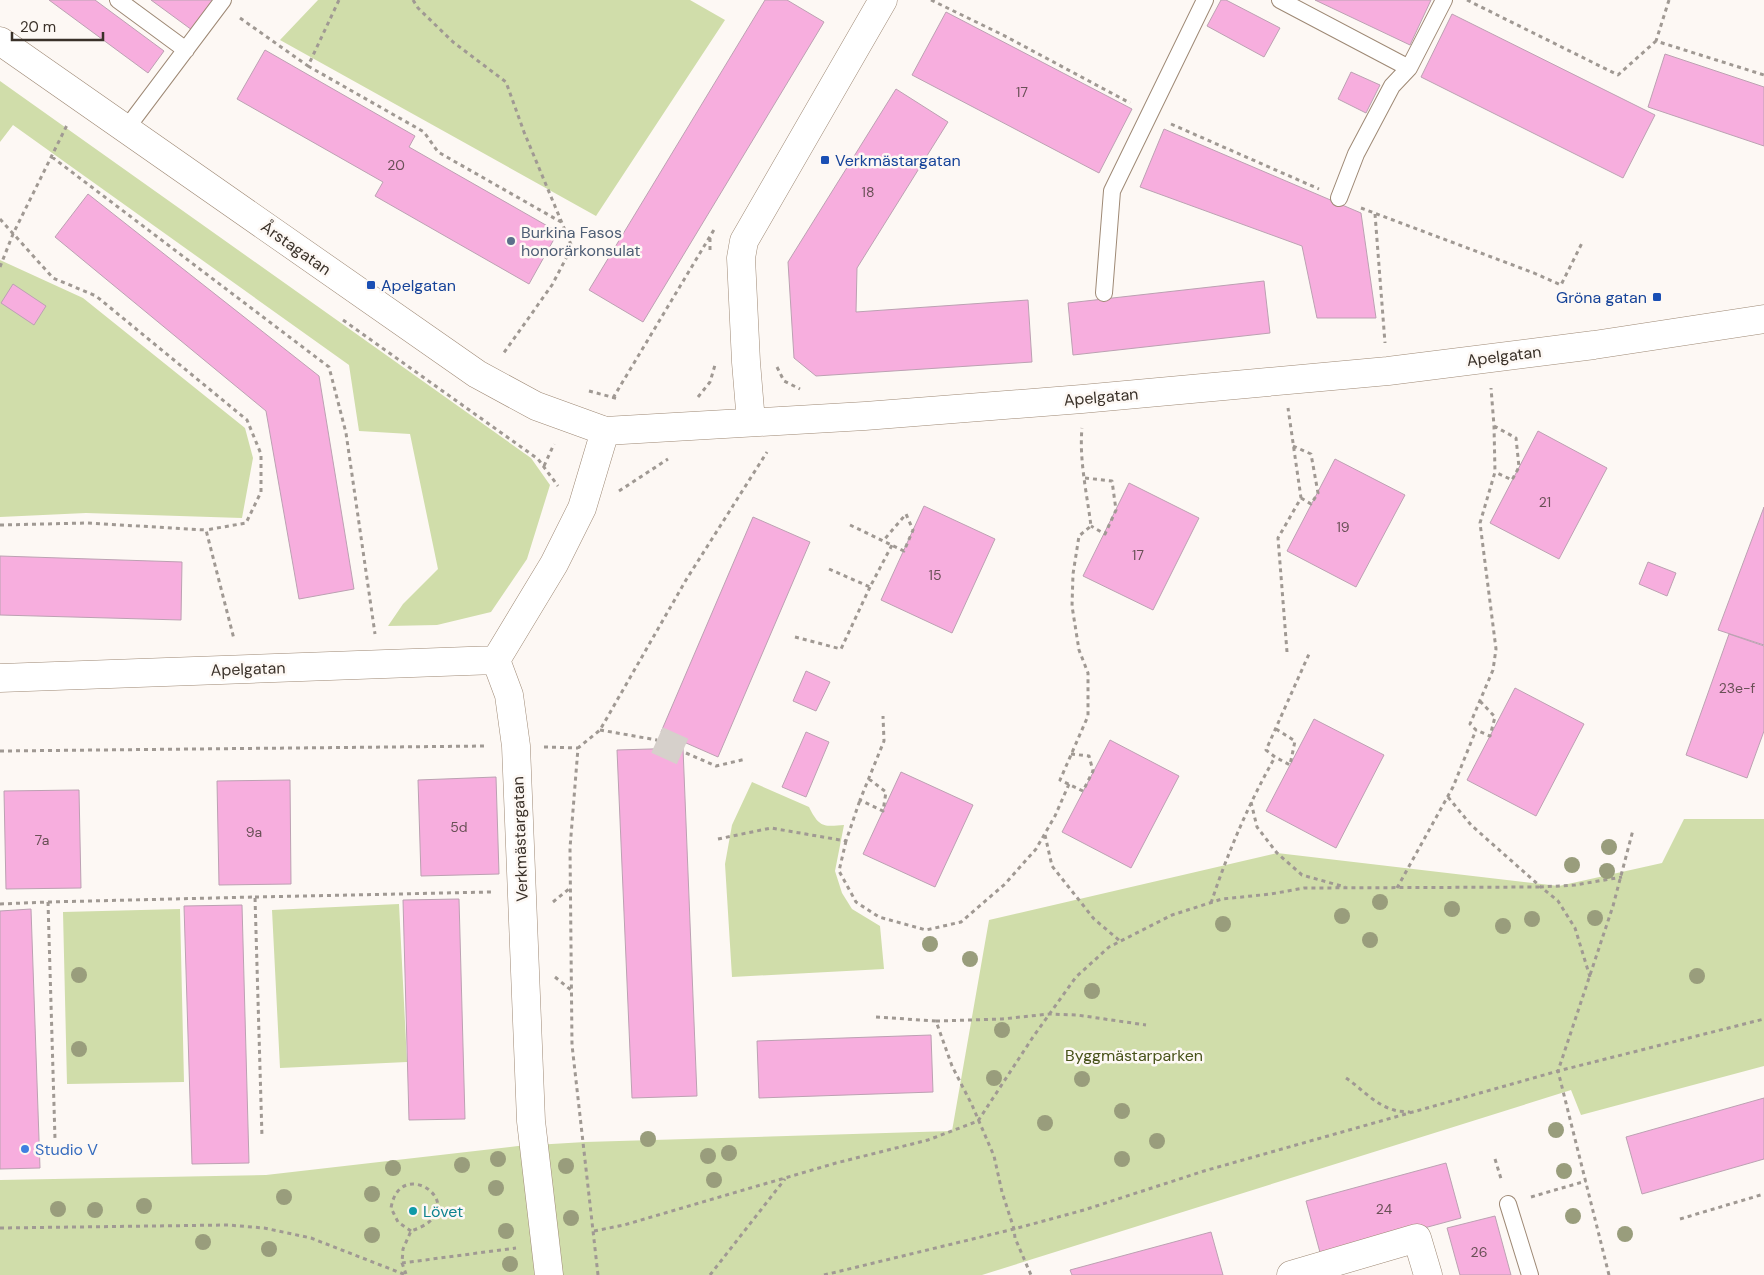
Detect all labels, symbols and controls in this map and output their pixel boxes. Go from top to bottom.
scale bar [12,10,104,42]
text: 20 m [20,17,56,37]
house number: 17 [1016,83,1028,101]
place label: Verkmästargatan [835,150,961,171]
marker: Verkmästargatan [819,154,831,166]
house number: 20 [387,156,405,174]
house number: 18 [862,183,874,201]
street label: Årstagatan [257,216,335,280]
place label: Burkina Fasos honorärkonsulat [521,222,641,261]
marker: Burkina Fasos honorärkonsulat [505,235,517,247]
place label: Apelgatan [381,275,456,296]
marker: Apelgatan [365,279,377,291]
place label: Gröna gatan [1556,287,1647,308]
marker: Gröna gatan [1651,291,1663,303]
street label: Apelgatan [1466,341,1542,371]
street label: Apelgatan [1063,383,1139,411]
house number: 21 [1539,493,1551,511]
house number: 19 [1336,518,1350,536]
house number: 17 [1132,546,1144,564]
house number: 15 [929,566,941,584]
street label: Apelgatan [210,657,286,681]
house number: 23e-f [1719,679,1756,697]
street label: Verkmästargatan [507,776,533,902]
house number: 5d [450,818,468,836]
house number: 9a [246,823,262,841]
house number: 7a [35,831,49,849]
park label: Byggmästarparken [1065,1045,1203,1066]
place label: Studio V [35,1139,98,1160]
marker: Studio V [19,1143,31,1155]
house number: 24 [1376,1200,1393,1218]
place label: Lövet [423,1201,463,1222]
marker: Lövet [407,1205,419,1217]
house number: 26 [1471,1243,1487,1261]

